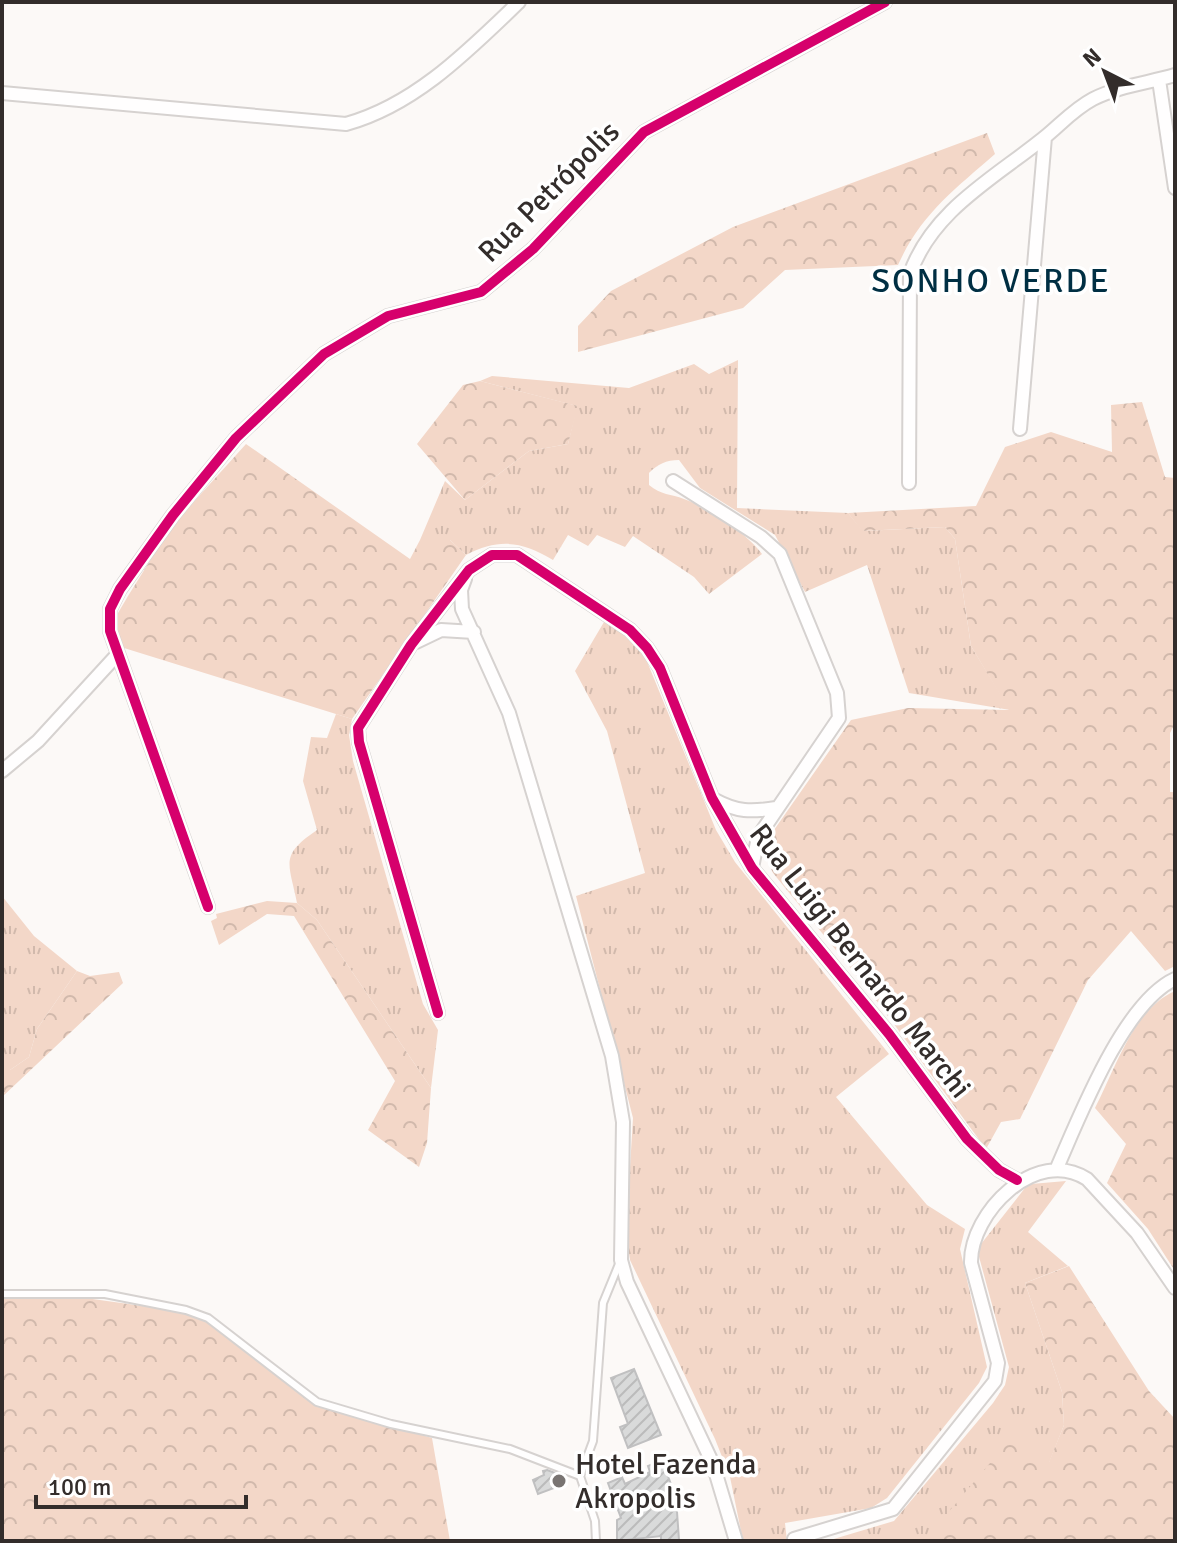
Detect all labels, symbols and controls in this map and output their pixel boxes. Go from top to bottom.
north arrow [1065,32,1145,112]
text: N [1077,42,1107,73]
street label: Rua Petrópolis [471,114,627,270]
district label: SONHO VERDE [871,260,1111,302]
street label: Rua Luigi Bernardo Marchi [741,816,979,1106]
place label: Hotel Fazenda Akropolis [575,1446,757,1517]
scale bar [36,1459,246,1509]
text: 100 m [48,1472,111,1502]
marker: Hotel Fazenda Akropolis [550,1472,568,1490]

